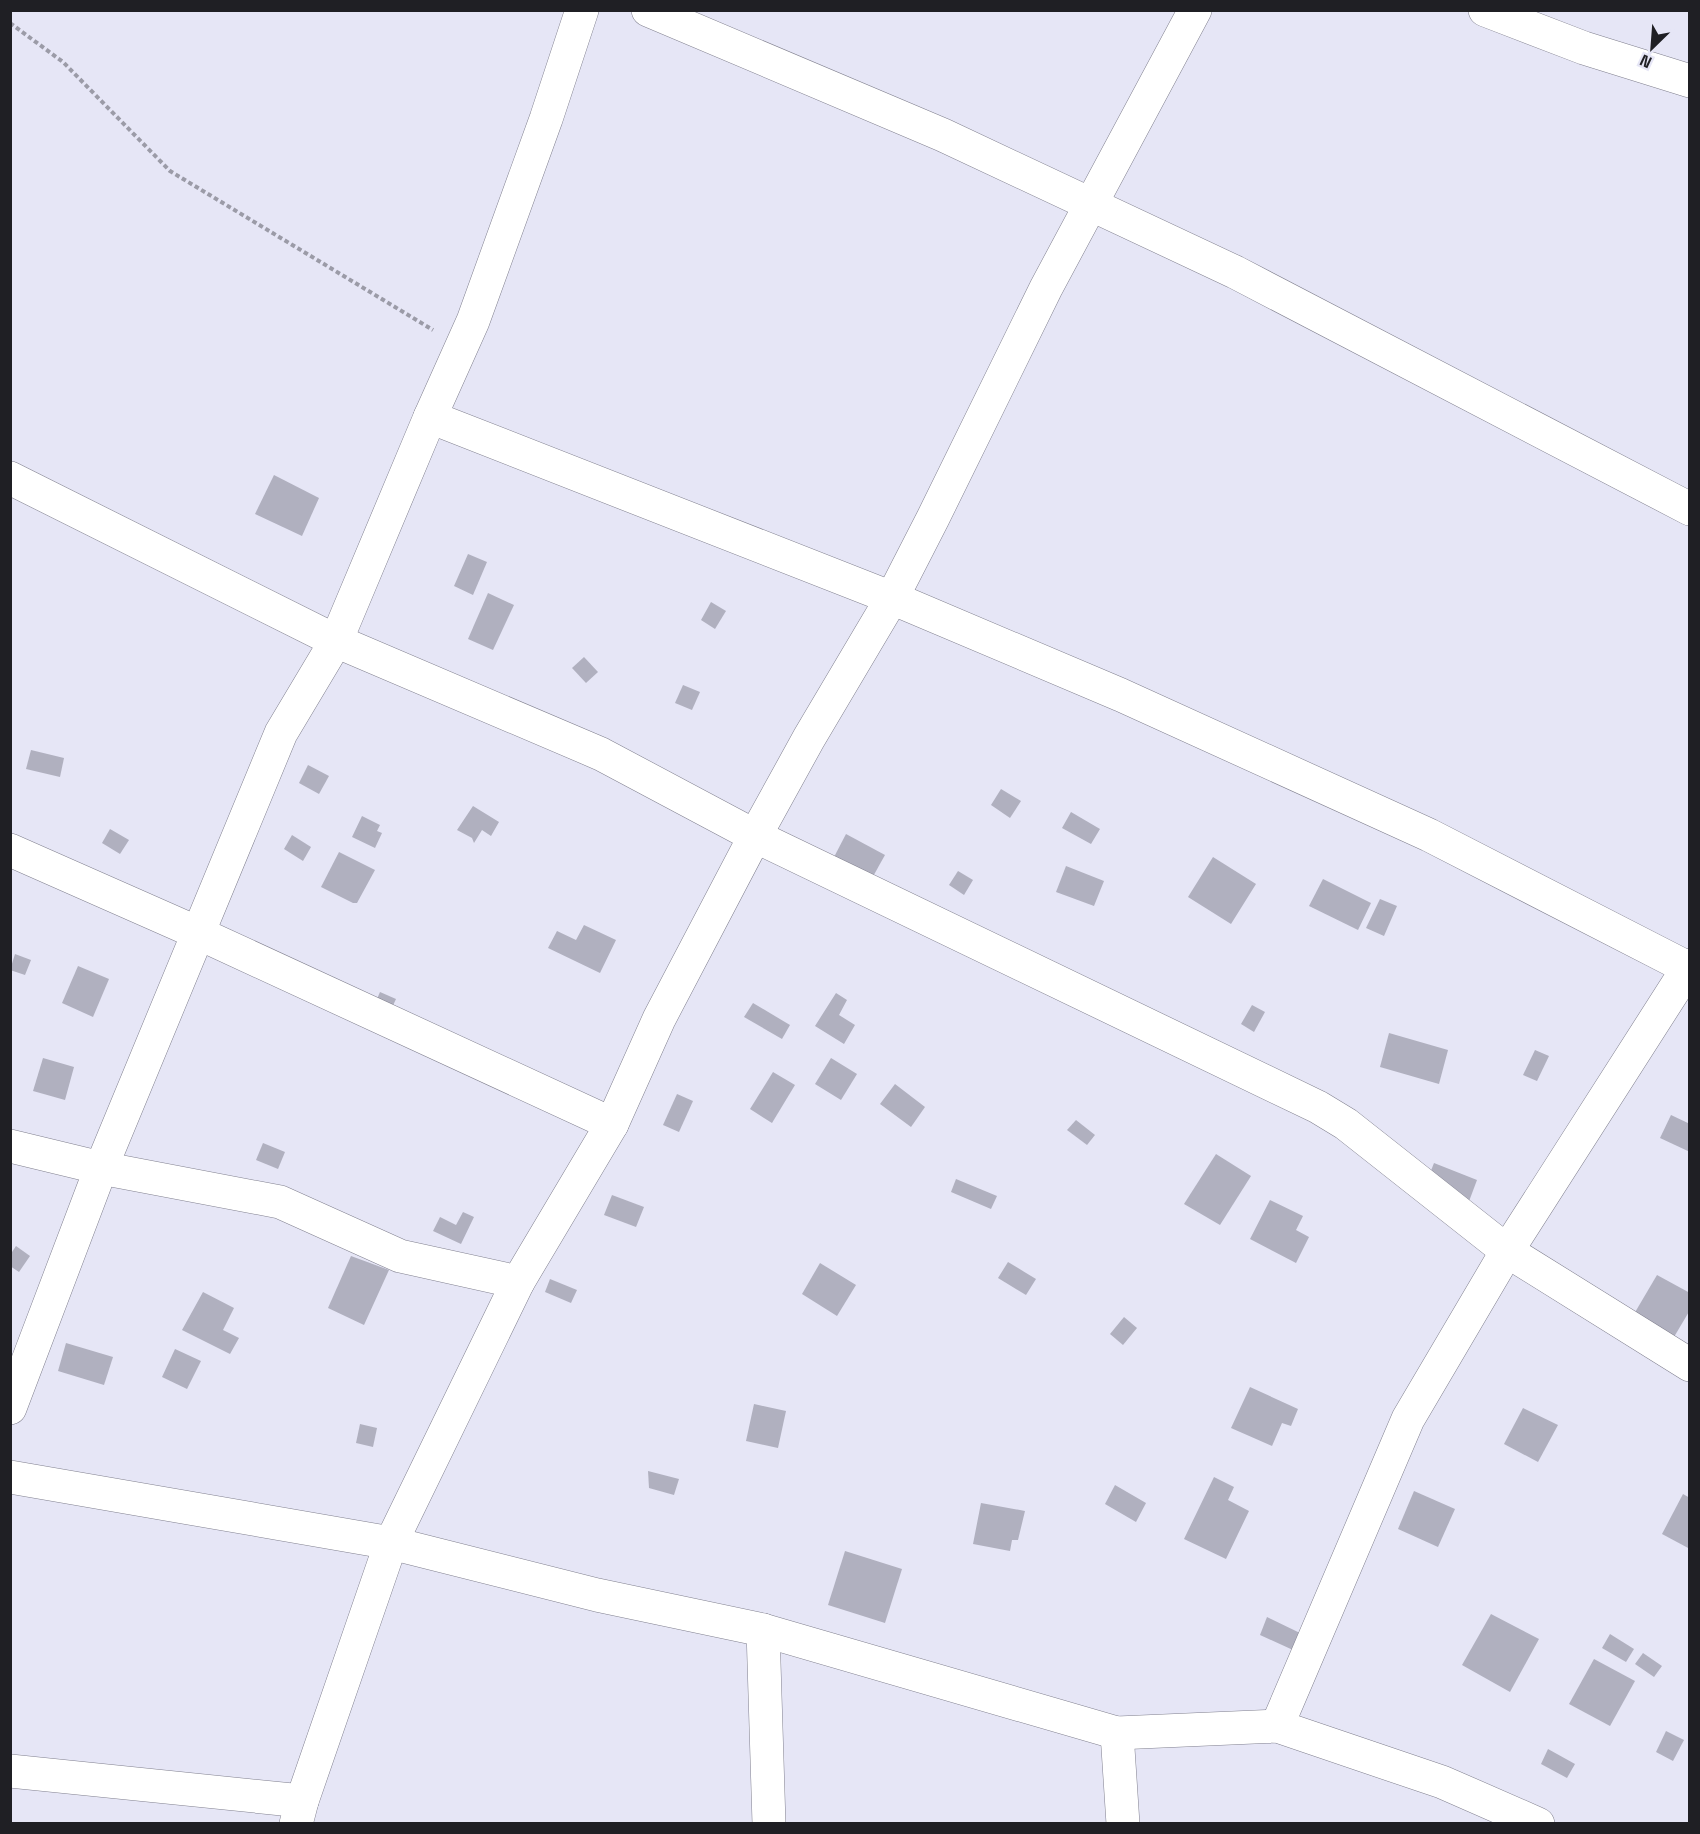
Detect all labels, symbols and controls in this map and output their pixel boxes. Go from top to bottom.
north arrow [1622,18,1682,78]
text: N [1637,49,1655,73]

